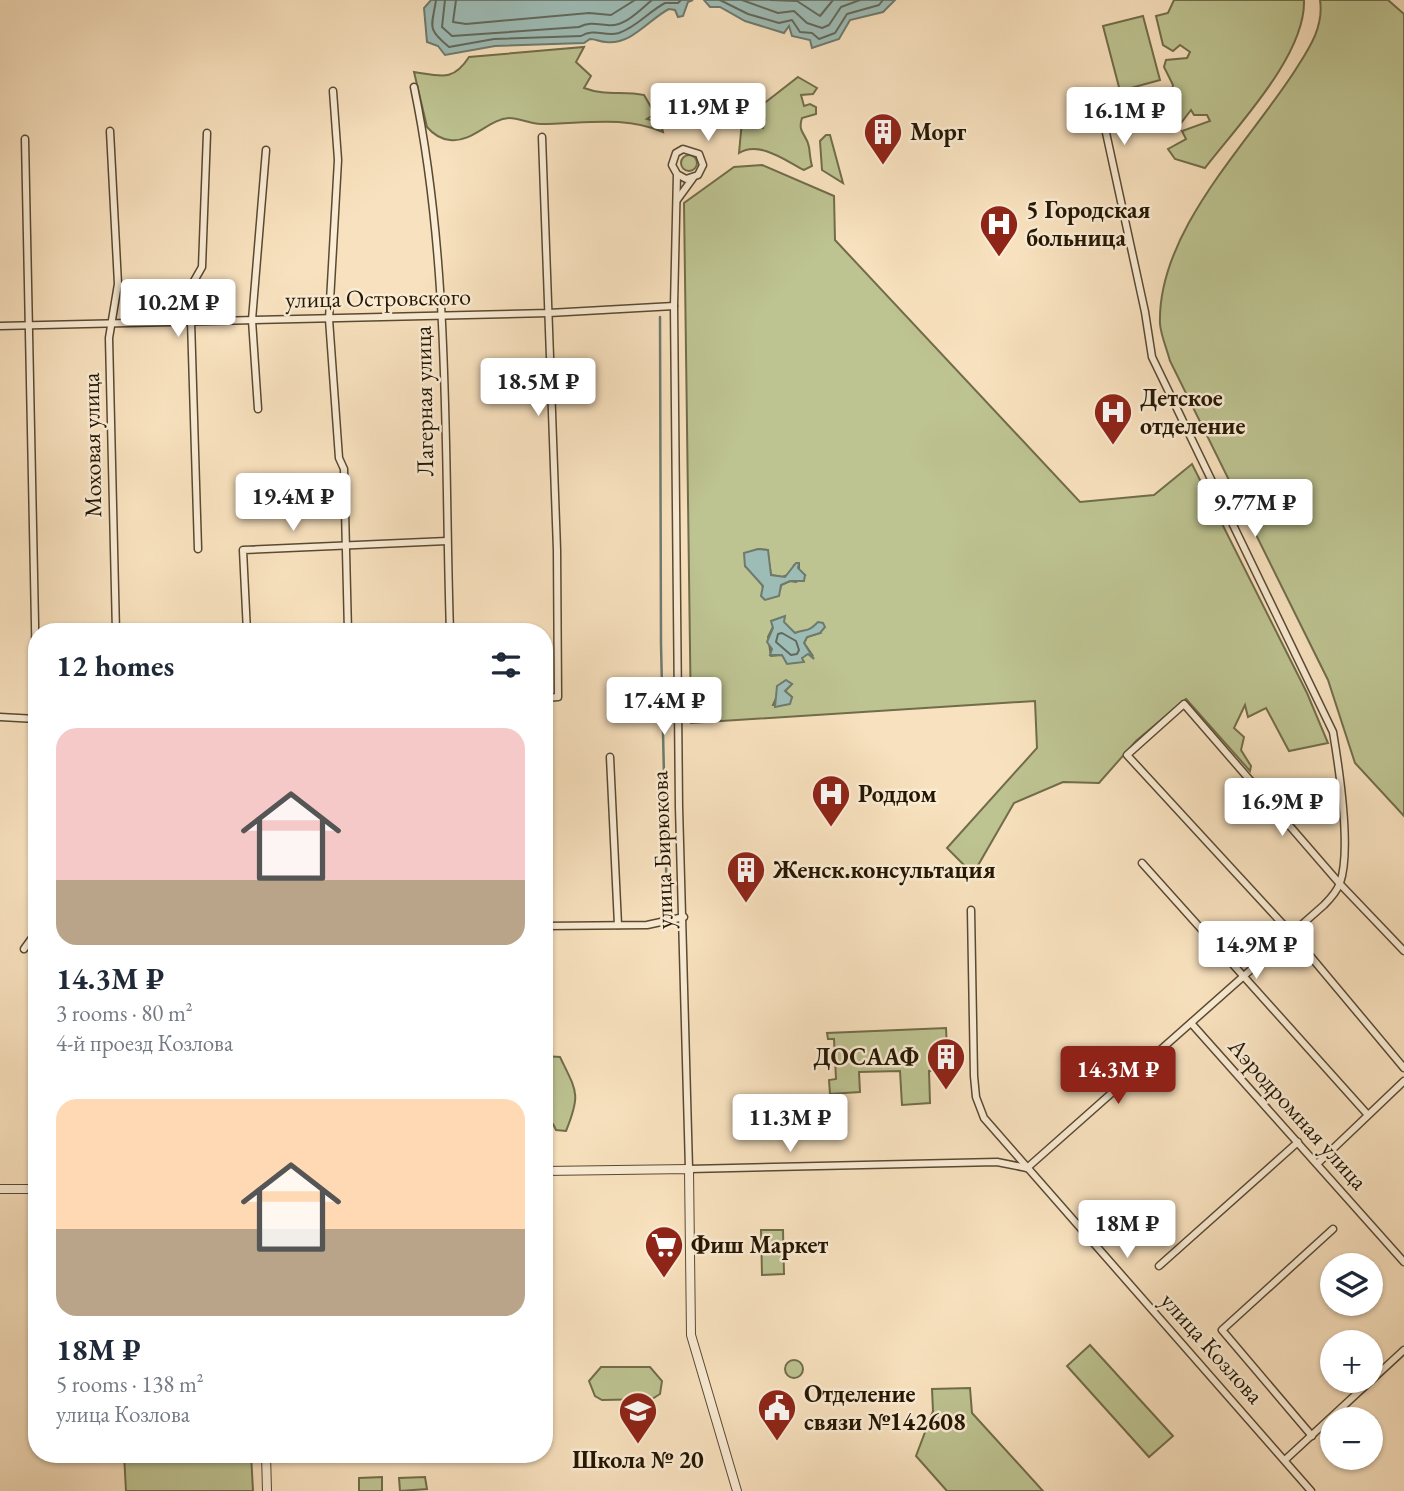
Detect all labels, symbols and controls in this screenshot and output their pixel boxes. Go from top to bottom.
pin: 11.9M ₽ [643,83,773,143]
pin: 16.1M ₽ [1059,88,1189,147]
text: 11.9M ₽ [667,91,749,121]
text: 16.1M ₽ [1083,95,1165,125]
building icon: Морг [862,111,904,166]
place label: Морг [910,116,967,147]
place label: 5 Городская больница [1026,194,1150,253]
hospital icon: 5 Городская больница [978,203,1020,258]
pin: 10.2M ₽ [113,280,243,339]
street label: улица Островского [285,280,471,315]
text: 10.2M ₽ [137,287,219,317]
street label: Лагерная улица [407,325,440,477]
pin: 18.5M ₽ [473,358,603,418]
text: 18.5M ₽ [497,366,579,396]
street label: Моховая улица [75,372,108,518]
place label: Детское отделение [1140,382,1245,441]
hospital icon: Детское отделение [1092,391,1134,446]
pin: 19.4M ₽ [228,474,358,533]
pin: 9.77M ₽ [1190,480,1320,539]
text: 19.4M ₽ [252,481,334,511]
text: 9.77M ₽ [1214,487,1296,517]
text: 12 homes [56,646,174,685]
icon: filters [487,646,525,684]
pin: 17.4M ₽ [599,678,729,737]
text: 17.4M ₽ [623,685,705,715]
street label: улица Бирюкова [643,770,680,930]
icon: home [228,773,354,899]
hospital icon: Роддом [810,773,852,828]
place label: Роддом [858,778,937,809]
pin: 16.9M ₽ [1217,778,1347,838]
text: 16.9M ₽ [1241,786,1323,816]
building icon: Женск.консультация [725,849,767,904]
place label: Женск.консультация [772,854,996,886]
pin: 14.9M ₽ [1191,922,1321,981]
text: 14.9M ₽ [1215,929,1297,959]
text: 14.3M ₽ [56,959,164,998]
text: 3 rooms · 80 m² [56,998,193,1028]
text: 4-й проезд Козлова [56,1028,233,1058]
street label: Аэродромная улица [1221,1031,1375,1196]
building icon: ДОСААФ [925,1036,967,1091]
place label: ДОСААФ [813,1041,919,1072]
pin: 14.3M ₽ [1053,1046,1183,1106]
text: 14.3M ₽ [1077,1054,1159,1084]
pin: 11.3M ₽ [725,1094,855,1154]
text: 11.3M ₽ [749,1102,831,1132]
icon: home [228,1144,354,1270]
pin: 18M ₽ [1078,1200,1176,1260]
text: 18M ₽ [1094,1208,1160,1238]
supermarket icon: Фиш Маркет [643,1224,685,1279]
place label: Фиш Маркет [691,1229,829,1260]
map controls [1320,1253,1383,1470]
button: layers [1320,1253,1383,1316]
street label: улица Козлова [1154,1285,1271,1410]
text: 18M ₽ [56,1330,141,1369]
button: + [1320,1330,1383,1393]
text: 5 rooms · 138 m² [56,1369,204,1399]
place label: Отделение связи №142608 [804,1378,966,1437]
public building icon: Отделение связи №142608 [756,1387,798,1442]
school or university icon: Школа № 20 [617,1390,659,1445]
text: улица Козлова [56,1399,190,1429]
button: − [1320,1407,1383,1470]
place label: Школа № 20 [572,1444,704,1475]

